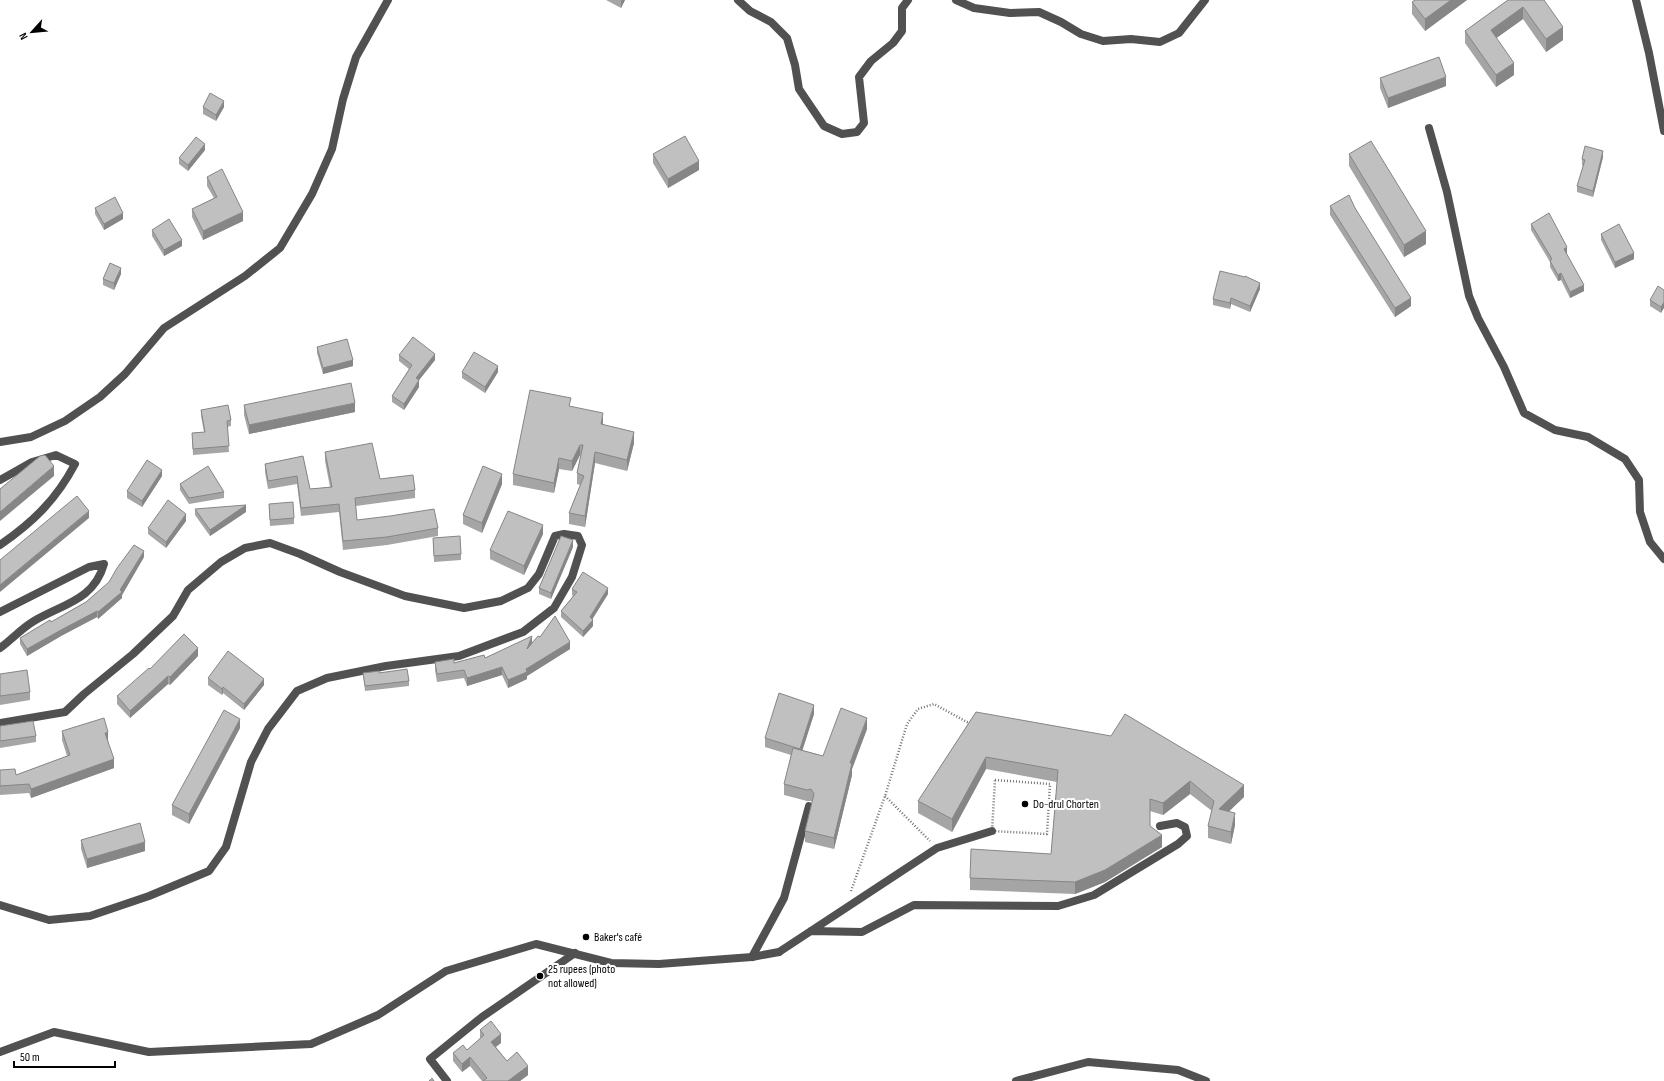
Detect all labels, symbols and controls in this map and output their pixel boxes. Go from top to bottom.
north arrow [12,12,52,52]
text: N [16,31,31,42]
place label: Do-drul Chorten [1033,797,1099,812]
marker: Do-drul Chorten [1020,799,1030,809]
place label: Baker's café [594,930,642,945]
marker: Baker's café [581,932,591,942]
place label: 25 rupees (photo not allowed) [548,962,615,991]
marker: 25 rupees (photo not allowed) [535,971,545,981]
scale bar [14,1043,115,1069]
text: 50 m [20,1050,40,1065]

